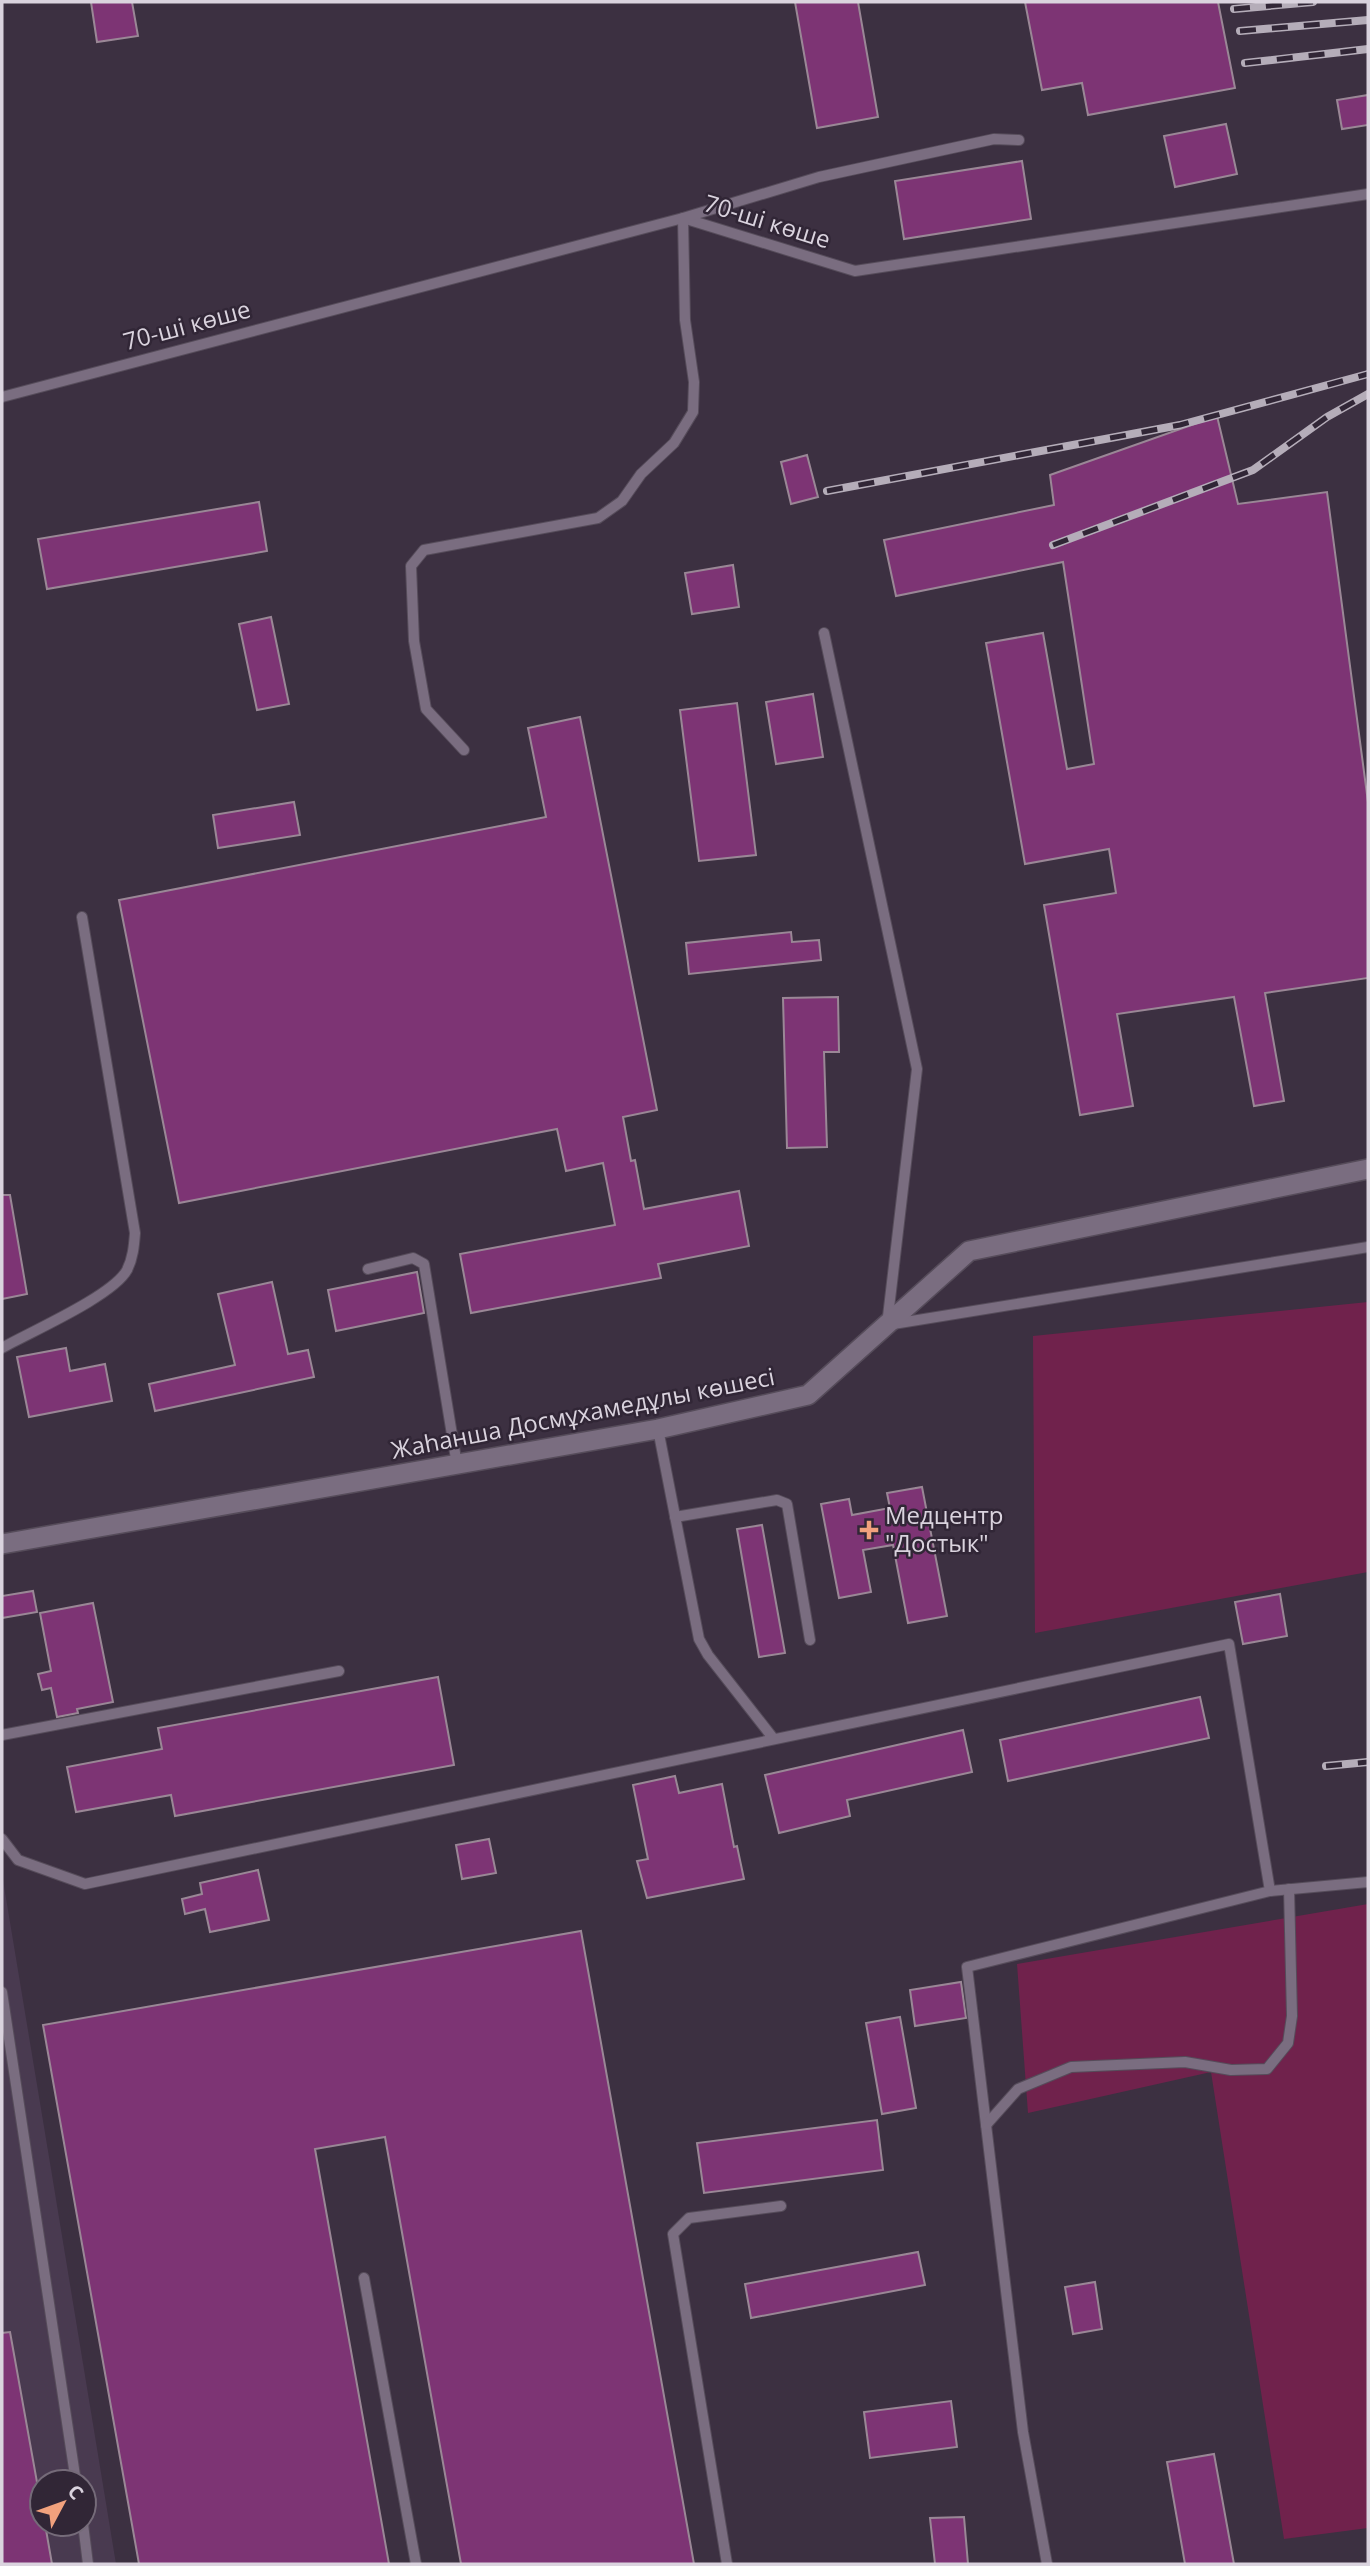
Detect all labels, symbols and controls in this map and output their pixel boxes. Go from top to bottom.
street label: 70-ші көше [700,186,835,255]
street label: 70-ші көше [119,292,254,357]
street label: Жаһанша Досмұхамедұлы көшесі [388,1359,777,1466]
place label: Медцентр "Достык" [885,1498,1004,1559]
marker: Медцентр "Достык" [859,1520,879,1540]
north arrow [28,2468,98,2538]
text: С [62,2479,90,2505]

